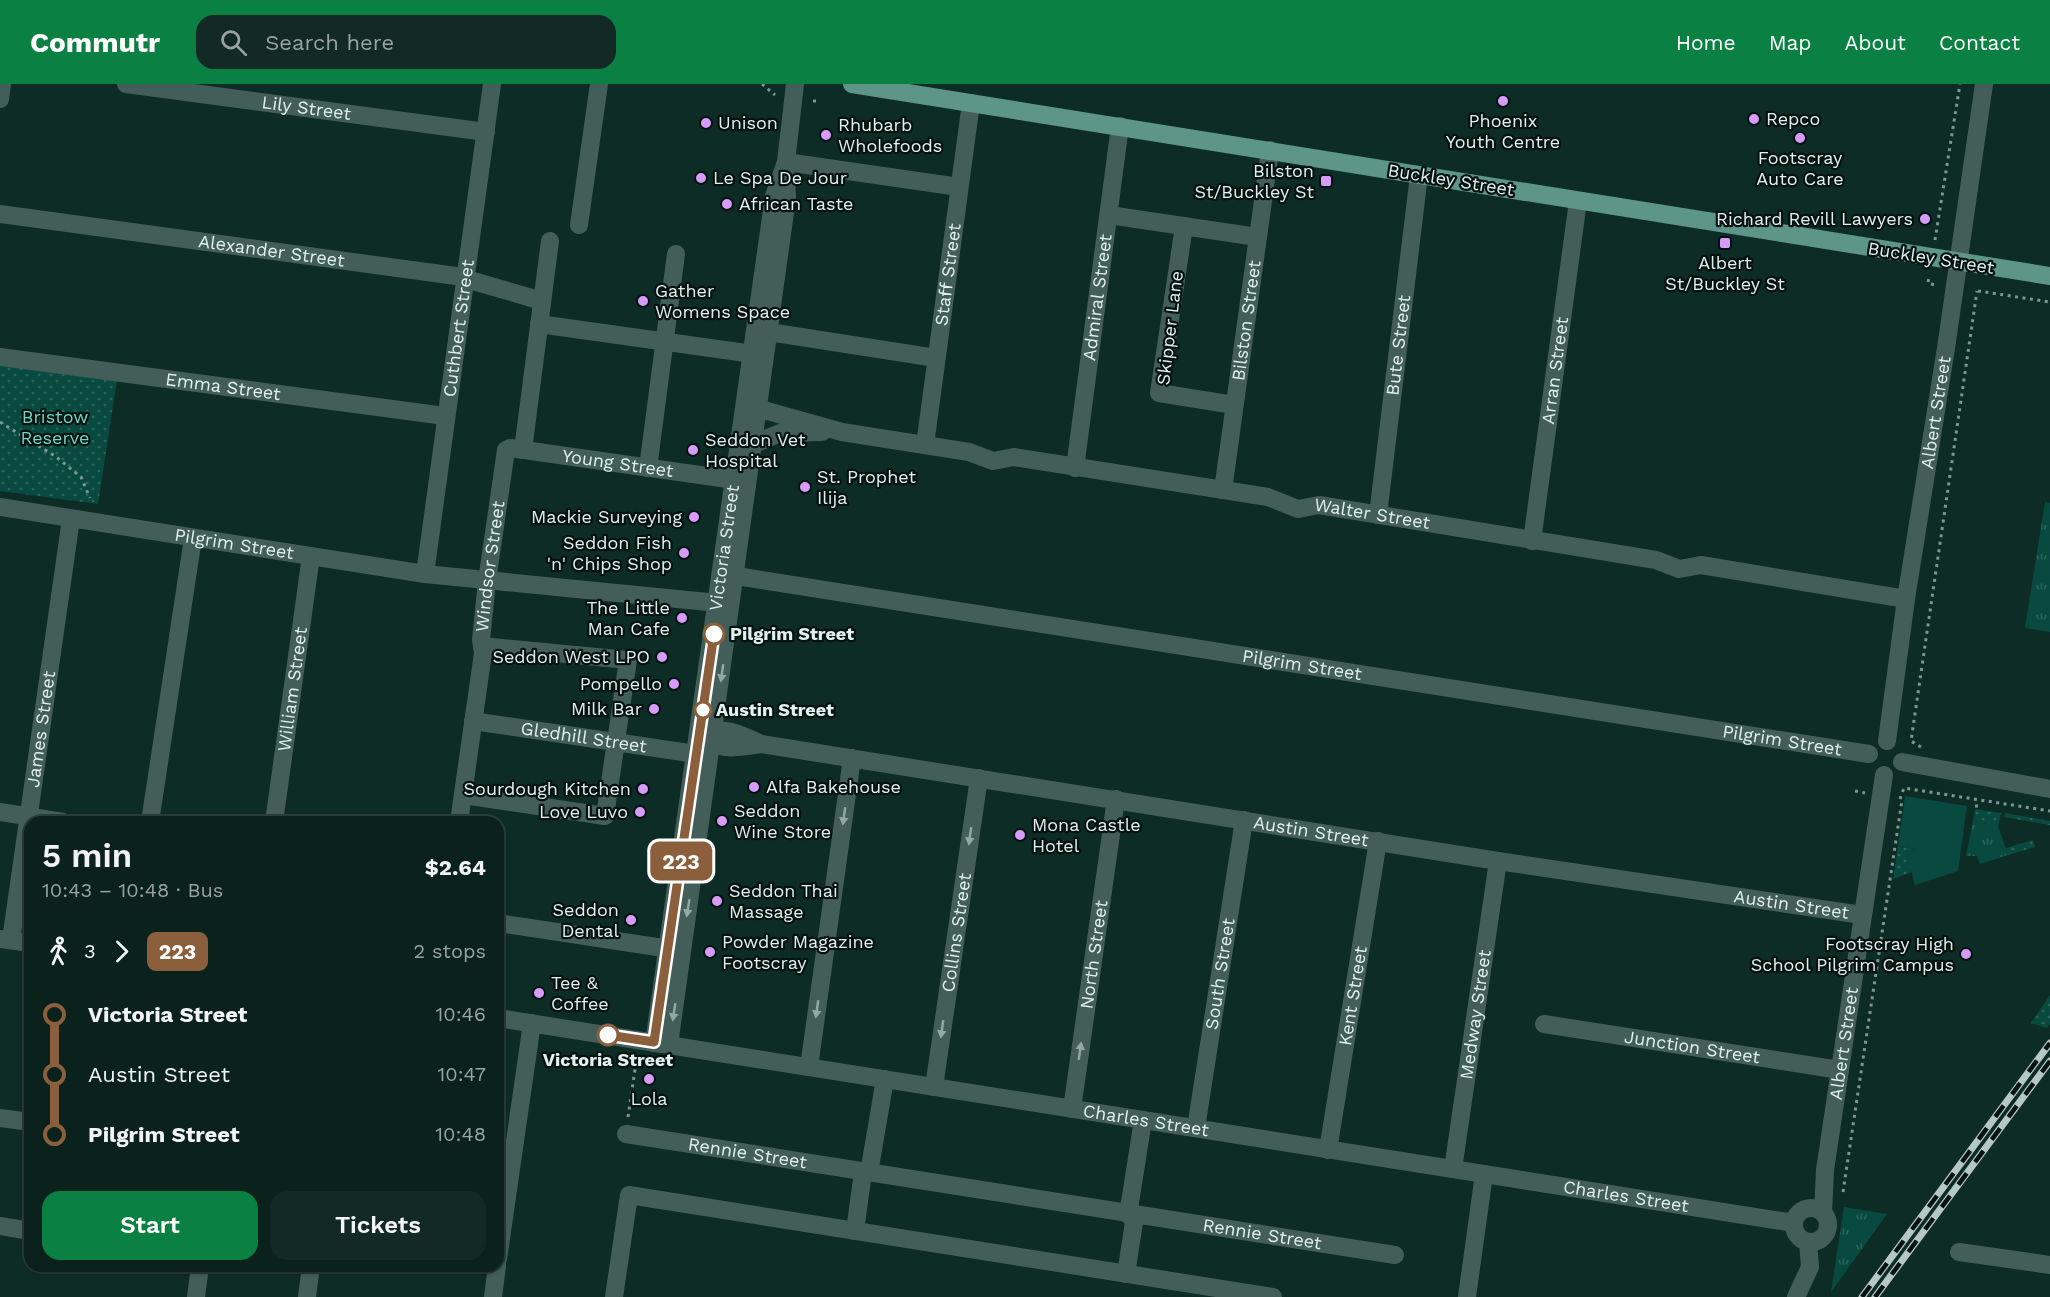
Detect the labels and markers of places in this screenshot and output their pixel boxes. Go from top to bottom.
marker: Phoenix Youth Centre [1496,94,1510,108]
place label: Repco [1766,108,1820,129]
place label: Phoenix Youth Centre [1446,110,1560,152]
place label: Unison [718,112,778,133]
marker: Repco [1747,112,1761,126]
place label: Rhubarb Wholefoods [838,114,942,156]
marker: Unison [699,116,713,130]
marker: Rhubarb Wholefoods [819,128,833,142]
marker: Footscray Auto Care [1793,131,1807,145]
place label: Footscray Auto Care [1756,147,1844,189]
place label: Bilston St/Buckley St [1194,160,1314,202]
place label: Le Spa De Jour [713,167,847,188]
marker: Le Spa De Jour [694,171,708,185]
marker: Bilston St/Buckley St [1319,174,1333,188]
place label: African Taste [739,193,853,214]
marker: African Taste [720,197,734,211]
place label: Richard Revill Lawyers [1716,208,1913,229]
marker: Richard Revill Lawyers [1918,212,1932,226]
marker: Albert St/Buckley St [1718,236,1732,250]
place label: Albert St/Buckley St [1665,252,1785,294]
place label: Gather Womens Space [655,280,790,322]
marker: Gather Womens Space [636,294,650,308]
place label: Seddon Vet Hospital [705,429,806,471]
marker: Seddon Vet Hospital [686,443,700,457]
place label: St. Prophet Ilija [817,466,916,508]
marker: St. Prophet Ilija [798,480,812,494]
place label: Mackie Surveying [531,506,682,527]
marker: Mackie Surveying [687,510,701,524]
place label: Seddon Fish 'n' Chips Shop [547,532,672,574]
marker: Seddon Fish 'n' Chips Shop [677,546,691,560]
place label: The Little Man Cafe [586,597,670,639]
marker: The Little Man Cafe [675,611,689,625]
marker: Pilgrim Street [703,623,725,645]
place label: Pilgrim Street [730,623,854,644]
place label: Seddon West LPO [492,646,650,667]
marker: Seddon West LPO [655,650,669,664]
place label: Pompello [580,673,662,694]
marker: Pompello [667,677,681,691]
place label: Milk Bar [571,698,642,719]
place label: Austin Street [716,699,834,720]
marker: Austin Street [694,701,712,719]
marker: Milk Bar [647,702,661,716]
place label: Alfa Bakehouse [766,776,901,797]
place label: Sourdough Kitchen [464,778,631,799]
marker: Alfa Bakehouse [747,780,761,794]
marker: Sourdough Kitchen [636,782,650,796]
place label: Seddon Wine Store [734,800,831,842]
place label: Love Luvo [539,801,628,822]
marker: Love Luvo [633,805,647,819]
marker: Seddon Wine Store [715,814,729,828]
place label: Mona Castle Hotel [1032,814,1141,856]
marker: Mona Castle Hotel [1013,828,1027,842]
place label: Seddon Thai Massage [729,880,838,922]
marker: Seddon Thai Massage [710,894,724,908]
place label: Seddon Dental [553,899,619,941]
marker: Seddon Dental [624,913,638,927]
place label: Powder Magazine Footscray [722,931,874,973]
place label: Footscray High School Pilgrim Campus [1751,933,1954,975]
marker: Powder Magazine Footscray [703,945,717,959]
marker: Footscray High School Pilgrim Campus [1959,947,1973,961]
place label: Tee & Coffee [551,972,609,1014]
marker: Tee & Coffee [532,986,546,1000]
marker: Victoria Street [597,1024,619,1046]
place label: Victoria Street [543,1049,673,1070]
marker: Lola [642,1072,656,1086]
place label: Lola [631,1088,668,1109]

